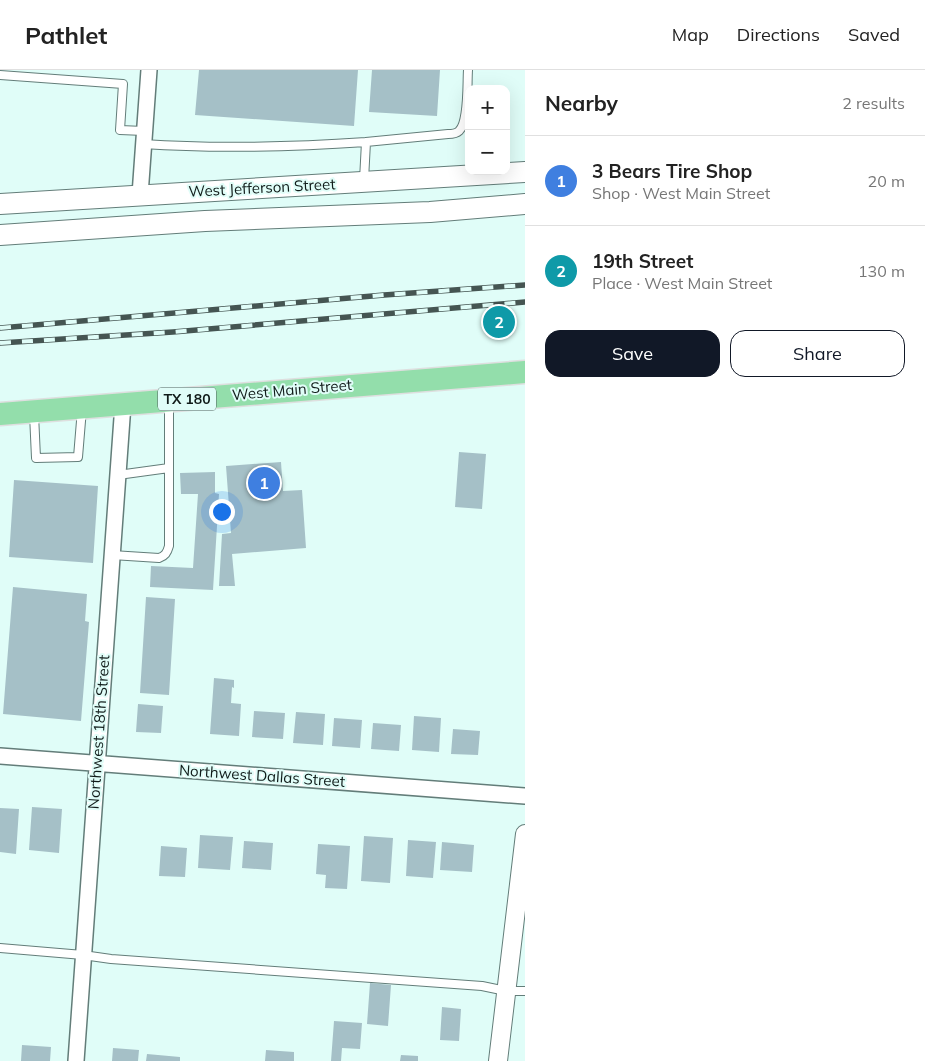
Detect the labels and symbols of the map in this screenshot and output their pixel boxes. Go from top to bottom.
street label: West Jefferson Street [188,174,336,201]
pin: 2 [483,303,515,341]
street label: West Main Street [231,375,353,404]
road number: TX 180 [158,388,216,410]
pin: 1 [248,464,280,502]
your location [209,499,235,525]
street label: Northwest 18th Street [84,654,113,810]
street label: Northwest Dallas Street [178,760,346,791]

